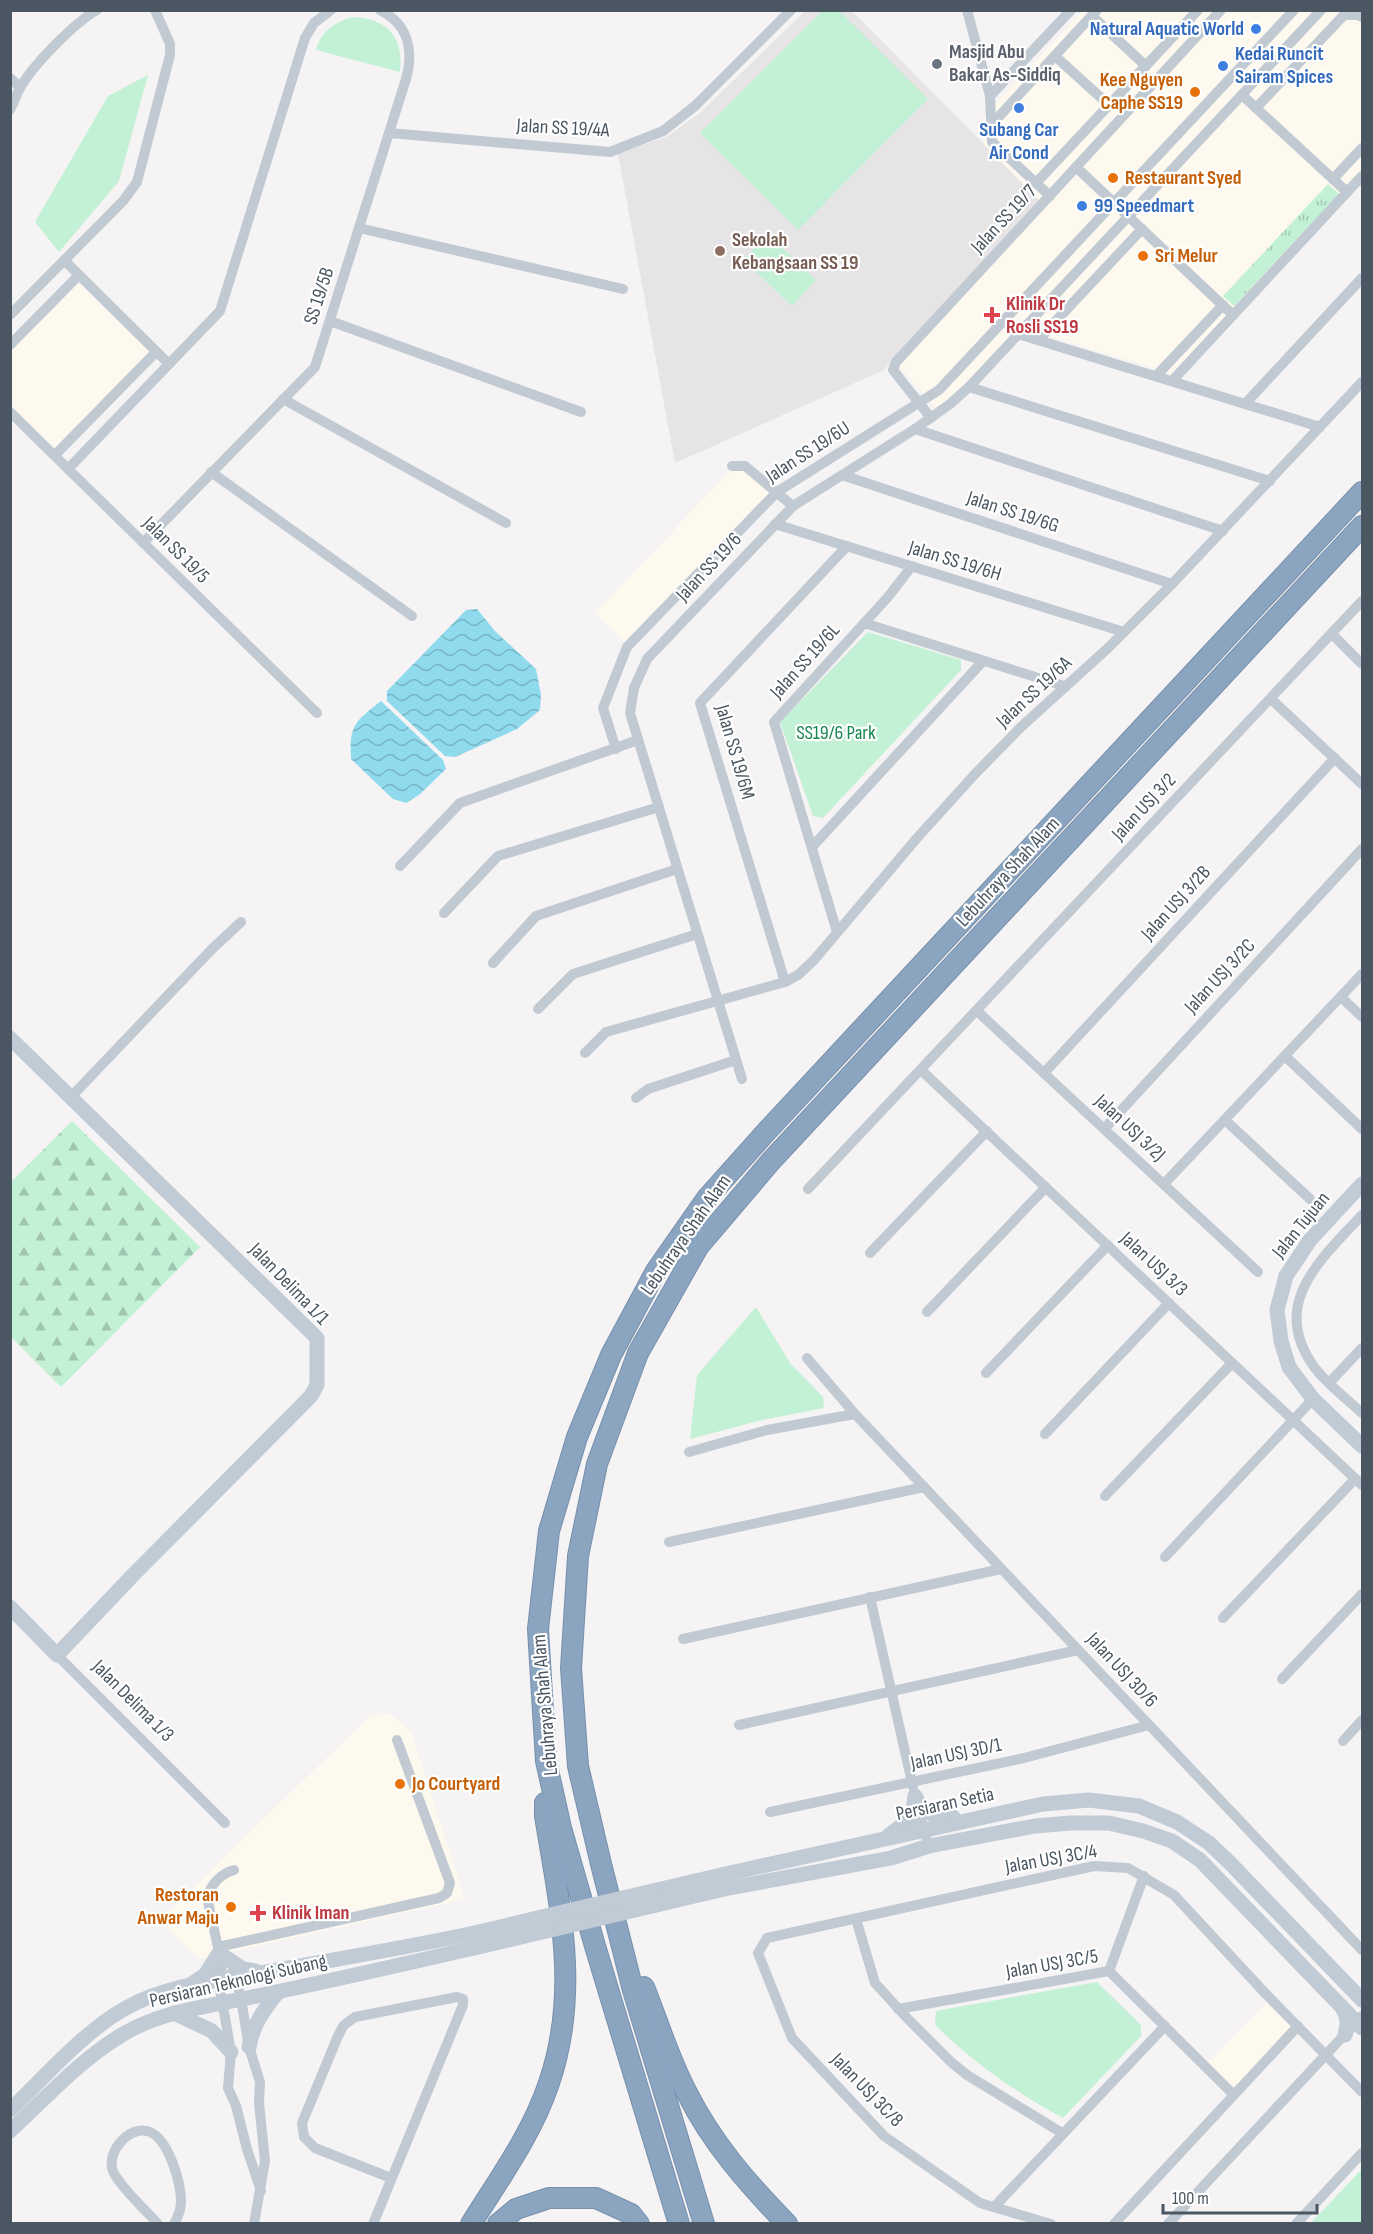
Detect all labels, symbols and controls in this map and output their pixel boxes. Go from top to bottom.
place label: Natural Aquatic World [1090,17,1244,41]
marker: Natural Aquatic World [1249,22,1263,36]
place label: Masjid Abu Bakar As-Siddiq [949,40,1061,87]
place label: Kedai Runcit Sairam Spices [1235,42,1333,89]
marker: Masjid Abu Bakar As-Siddiq [930,57,944,71]
marker: Kedai Runcit Sairam Spices [1216,59,1230,73]
place label: Kee Nguyen Caphe SS19 [1100,68,1183,115]
marker: Kee Nguyen Caphe SS19 [1188,85,1202,99]
marker: Subang Car Air Cond [1012,101,1026,115]
street label: Jalan SS 19/4A [515,114,610,142]
place label: Subang Car Air Cond [979,118,1059,165]
place label: Restaurant Syed [1125,166,1242,190]
marker: Restaurant Syed [1106,171,1120,185]
street label: Jalan SS 19/7 [965,180,1042,259]
place label: 99 Speedmart [1094,194,1195,218]
marker: 99 Speedmart [1075,199,1089,213]
place label: Sekolah Kebangsaan SS 19 [732,228,858,275]
marker: Sekolah Kebangsaan SS 19 [713,244,727,258]
place label: Sri Melur [1155,244,1218,268]
marker: Sri Melur [1136,249,1150,263]
street label: SS 19/5B [299,264,339,328]
place label: Klinik Dr Rosli SS19 [1006,292,1078,339]
marker: Klinik Dr Rosli SS19 [983,306,1001,324]
street label: Jalan SS 19/6U [761,416,854,489]
street label: Jalan SS 19/6G [963,486,1062,538]
street label: Jalan SS 19/5 [137,511,214,588]
street label: Jalan SS 19/6 [670,528,747,607]
street label: Jalan SS 19/6H [905,535,1004,586]
street label: Jalan SS 19/6L [764,618,845,704]
street label: Jalan SS 19/6A [991,651,1077,733]
street label: Jalan SS 19/6M [710,701,760,802]
park label: SS19/6 Park [796,721,876,745]
street label: Jalan USJ 3/2 [1106,768,1181,846]
street label: Lebuhraya Shah Alam [951,812,1065,932]
street label: Jalan USJ 3/2B [1136,861,1216,946]
street label: Jalan USJ 3/2C [1179,934,1261,1019]
street label: Jalan USJ 3/2J [1089,1089,1170,1167]
street label: Lebuhraya Shah Alam [636,1170,736,1300]
street label: Jalan Tujuan [1266,1187,1335,1264]
street label: Jalan USJ 3/3 [1115,1226,1193,1301]
street label: Jalan Delima 1/1 [243,1237,334,1330]
street label: Jalan USJ 3D/6 [1081,1627,1163,1712]
street label: Lebuhraya Shah Alam [527,1634,563,1776]
street label: Jalan Delima 1/3 [86,1654,179,1747]
street label: Jalan USJ 3D/1 [908,1733,1003,1776]
place label: Jo Courtyard [411,1772,500,1796]
marker: Jo Courtyard [393,1777,407,1791]
street label: Persiaran Setia [894,1782,996,1826]
street label: Jalan USJ 3C/4 [1002,1839,1099,1879]
place label: Restoran Anwar Maju [136,1883,219,1930]
marker: Restoran Anwar Maju [224,1900,238,1914]
place label: Klinik Iman [272,1901,350,1925]
marker: Klinik Iman [249,1904,267,1922]
street label: Jalan USJ 3C/5 [1003,1944,1100,1984]
street label: Persiaran Teknologi Subang [147,1949,329,2013]
street label: Jalan USJ 3C/8 [825,2047,908,2132]
scale bar [1163,2177,1318,2215]
text: 100 m [1172,2188,1209,2209]

